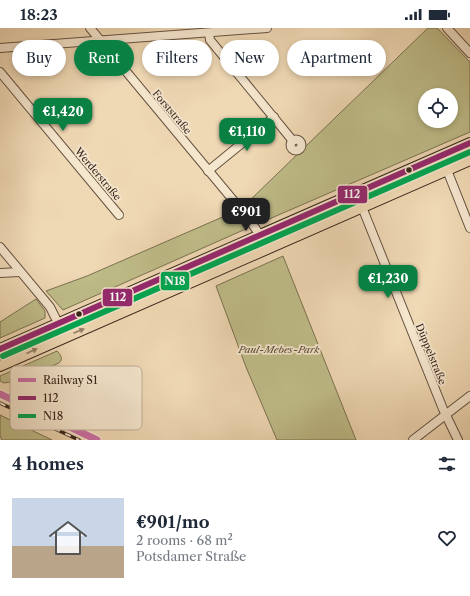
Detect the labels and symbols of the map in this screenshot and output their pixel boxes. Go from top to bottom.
street label: Forststraße [150,87,195,137]
pin: €1,420 [30,98,96,132]
pin: €1,110 [214,118,280,152]
street label: Werderstraße [71,144,124,204]
unlabelled marker [404,165,414,175]
line badge: 112 [337,185,368,204]
text: 112 [344,187,361,201]
pin: €901 [222,198,270,232]
pin: €1,230 [355,265,421,299]
line badge: N18 [160,271,190,291]
text: N18 [164,274,186,288]
line badge: 112 [102,288,133,307]
text: 112 [110,290,127,304]
unlabelled marker [74,309,84,319]
street label: Düppelstraße [413,322,449,387]
one-way arrow [74,328,85,334]
park label: Paul-Mebes-Park [237,343,320,356]
one-way arrow [27,348,39,354]
legend [10,366,142,430]
text: Railway S1 [43,373,98,387]
text: 112 [43,391,59,405]
text: N18 [43,409,63,423]

